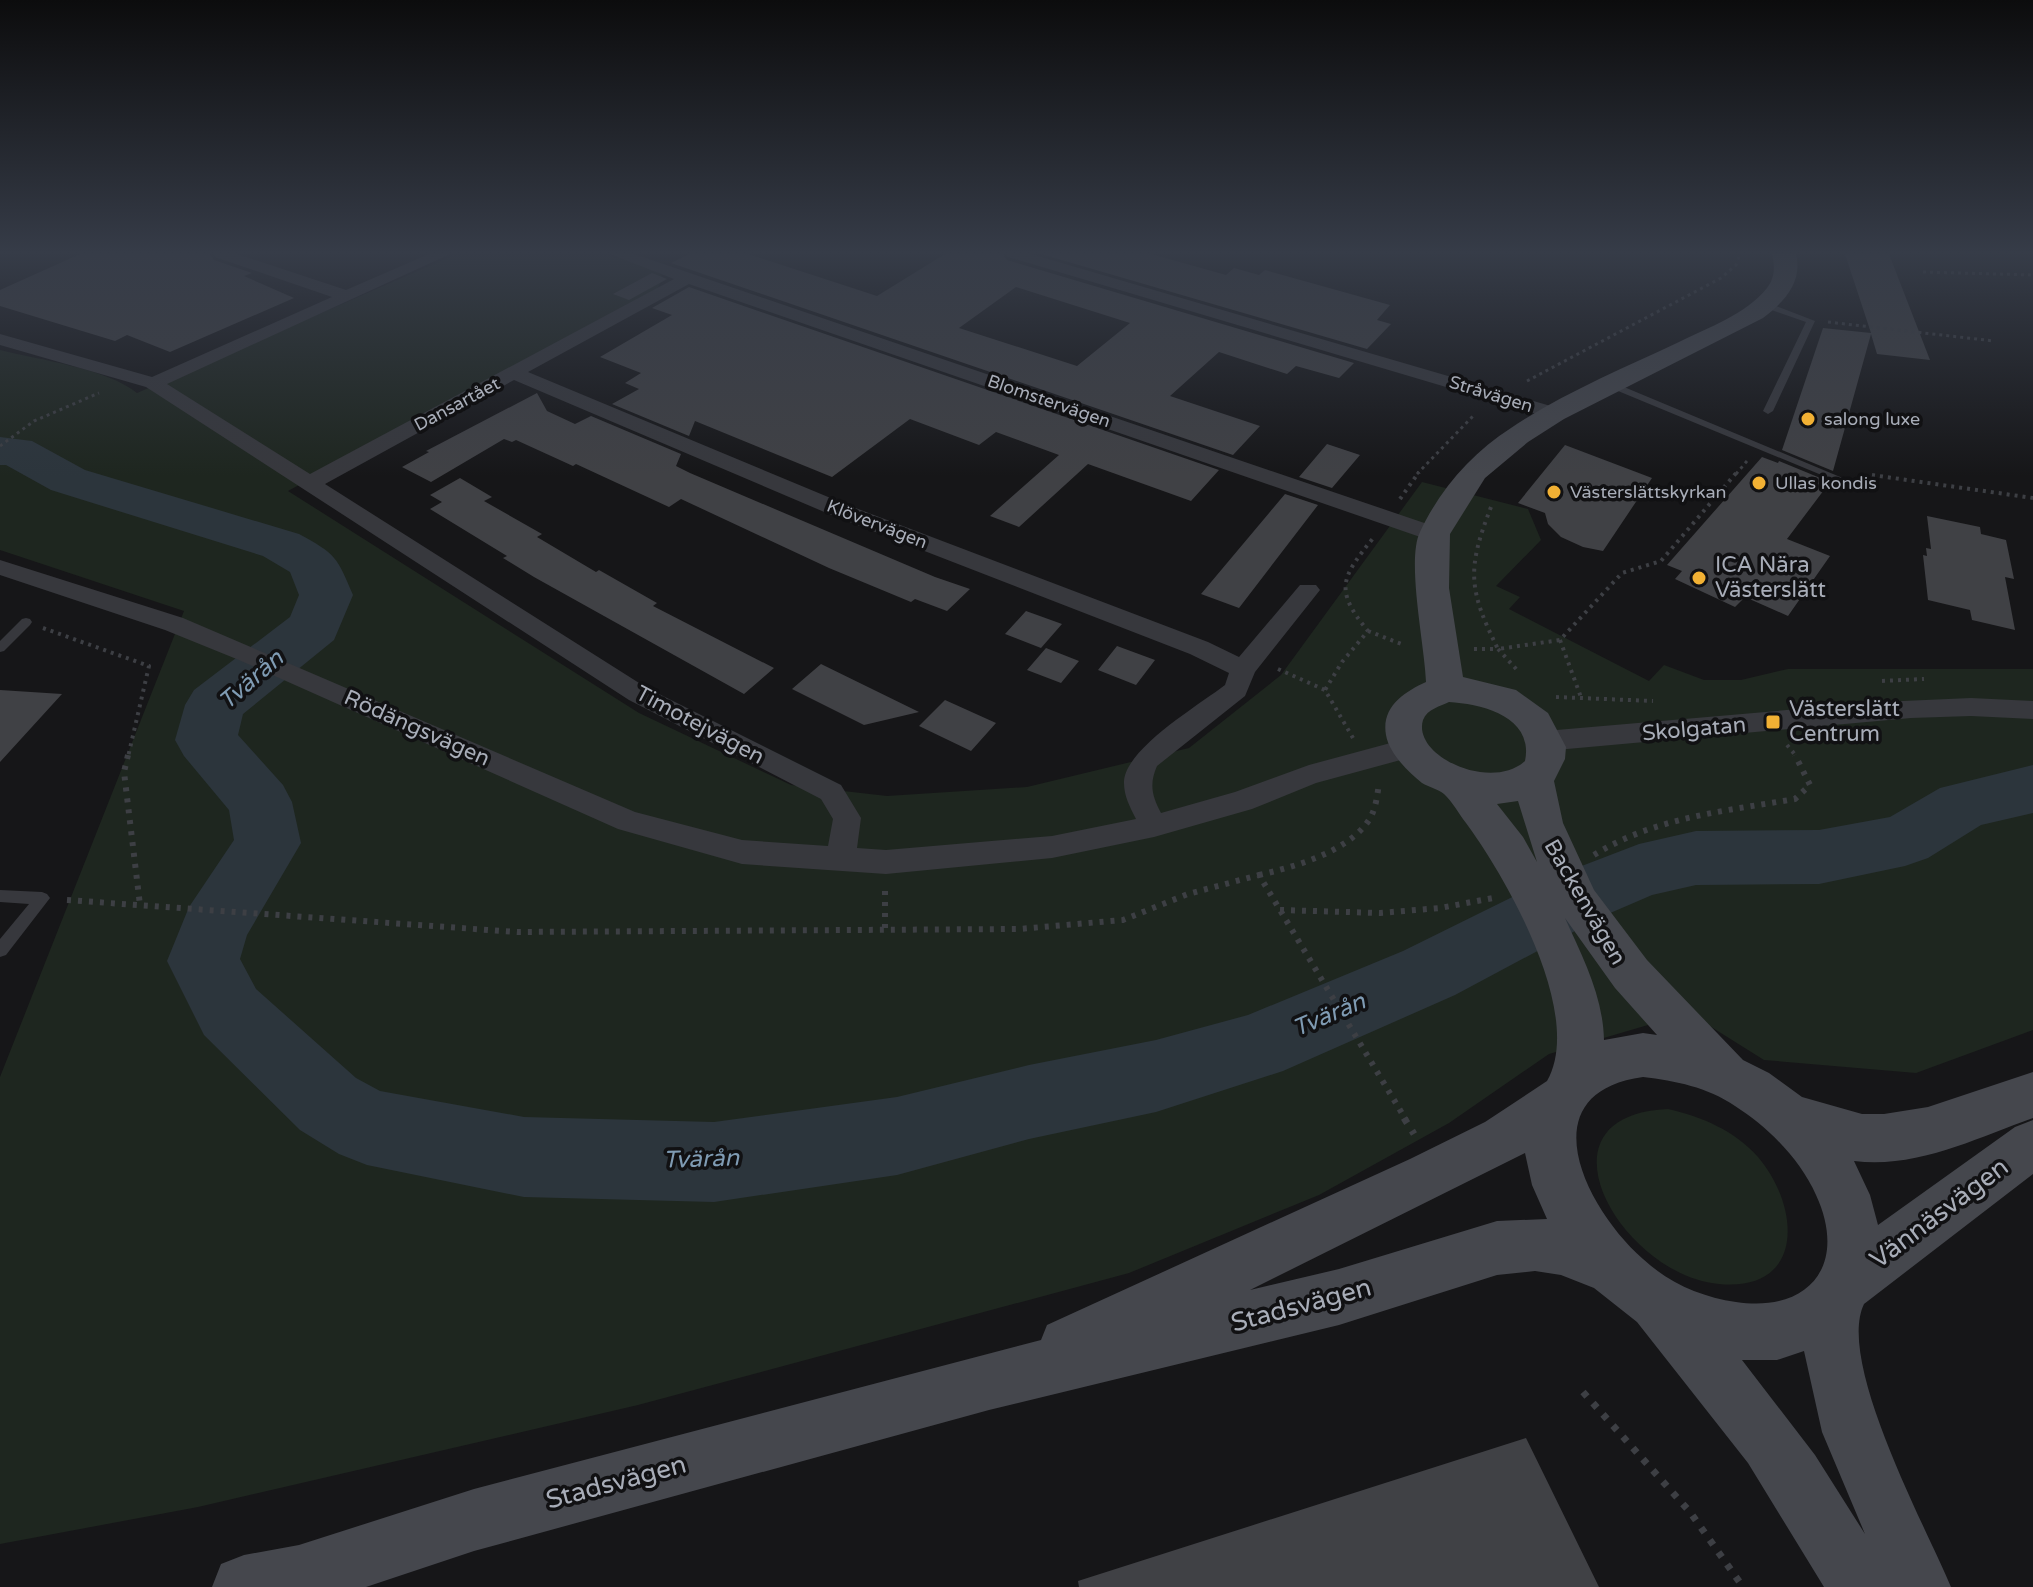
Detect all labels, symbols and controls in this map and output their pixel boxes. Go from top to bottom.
street label: Blomstervägen [985,370,1113,432]
street label: Stråvägen [1446,371,1536,417]
street label: Dansartået [410,372,504,436]
place label: salong luxe [1824,408,1920,430]
marker: salong luxe [1799,410,1817,428]
place label: Ullas kondis [1775,472,1877,494]
marker: Ullas kondis [1750,474,1768,492]
place label: Västerslättskyrkan [1570,481,1727,503]
marker: Västerslättskyrkan [1545,483,1563,501]
street label: Klövervägen [824,495,930,553]
place label: ICA Nära Västerslätt [1715,552,1826,603]
marker: ICA Nära Västerslätt [1690,569,1708,587]
water label: Tvärån [213,643,290,716]
street label: Timotejvägen [631,680,769,770]
street label: Rödängsvägen [340,684,494,772]
place label: Västerslätt Centrum [1789,696,1900,747]
street label: Skolgatan [1641,712,1747,746]
marker: Västerslätt Centrum [1764,713,1782,731]
street label: Backenvägen [1539,835,1631,969]
water label: Tvärån [1288,986,1371,1043]
water label: Tvärån [662,1143,741,1175]
street label: Vännäsvägen [1864,1151,2014,1275]
street label: Stadsvägen [1227,1271,1375,1339]
street label: Stadsvägen [542,1448,690,1516]

